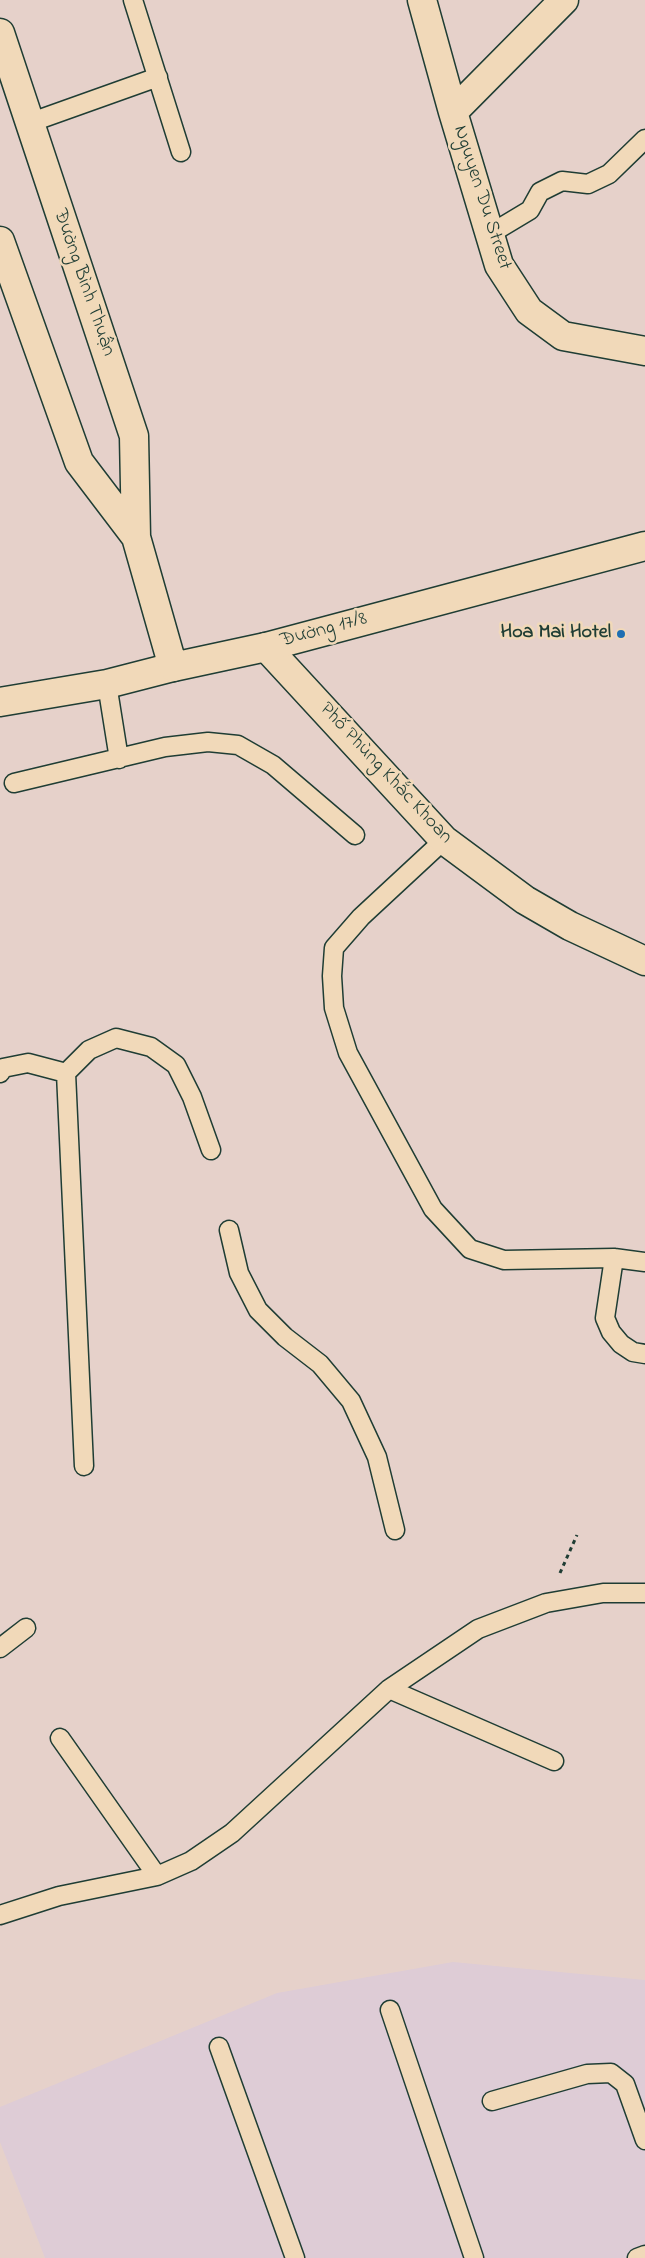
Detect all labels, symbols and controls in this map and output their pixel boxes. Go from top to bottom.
street label: Nguyen Du Street [446,123,516,273]
street label: Đường Bình Thuận [47,206,119,360]
street label: Đường 17/8 [278,608,370,654]
place label: Hoa Mai Hotel [501,622,611,646]
marker: Hoa Mai Hotel [615,628,627,640]
street label: Phố Phùng Khắc Khoan [313,698,457,850]

